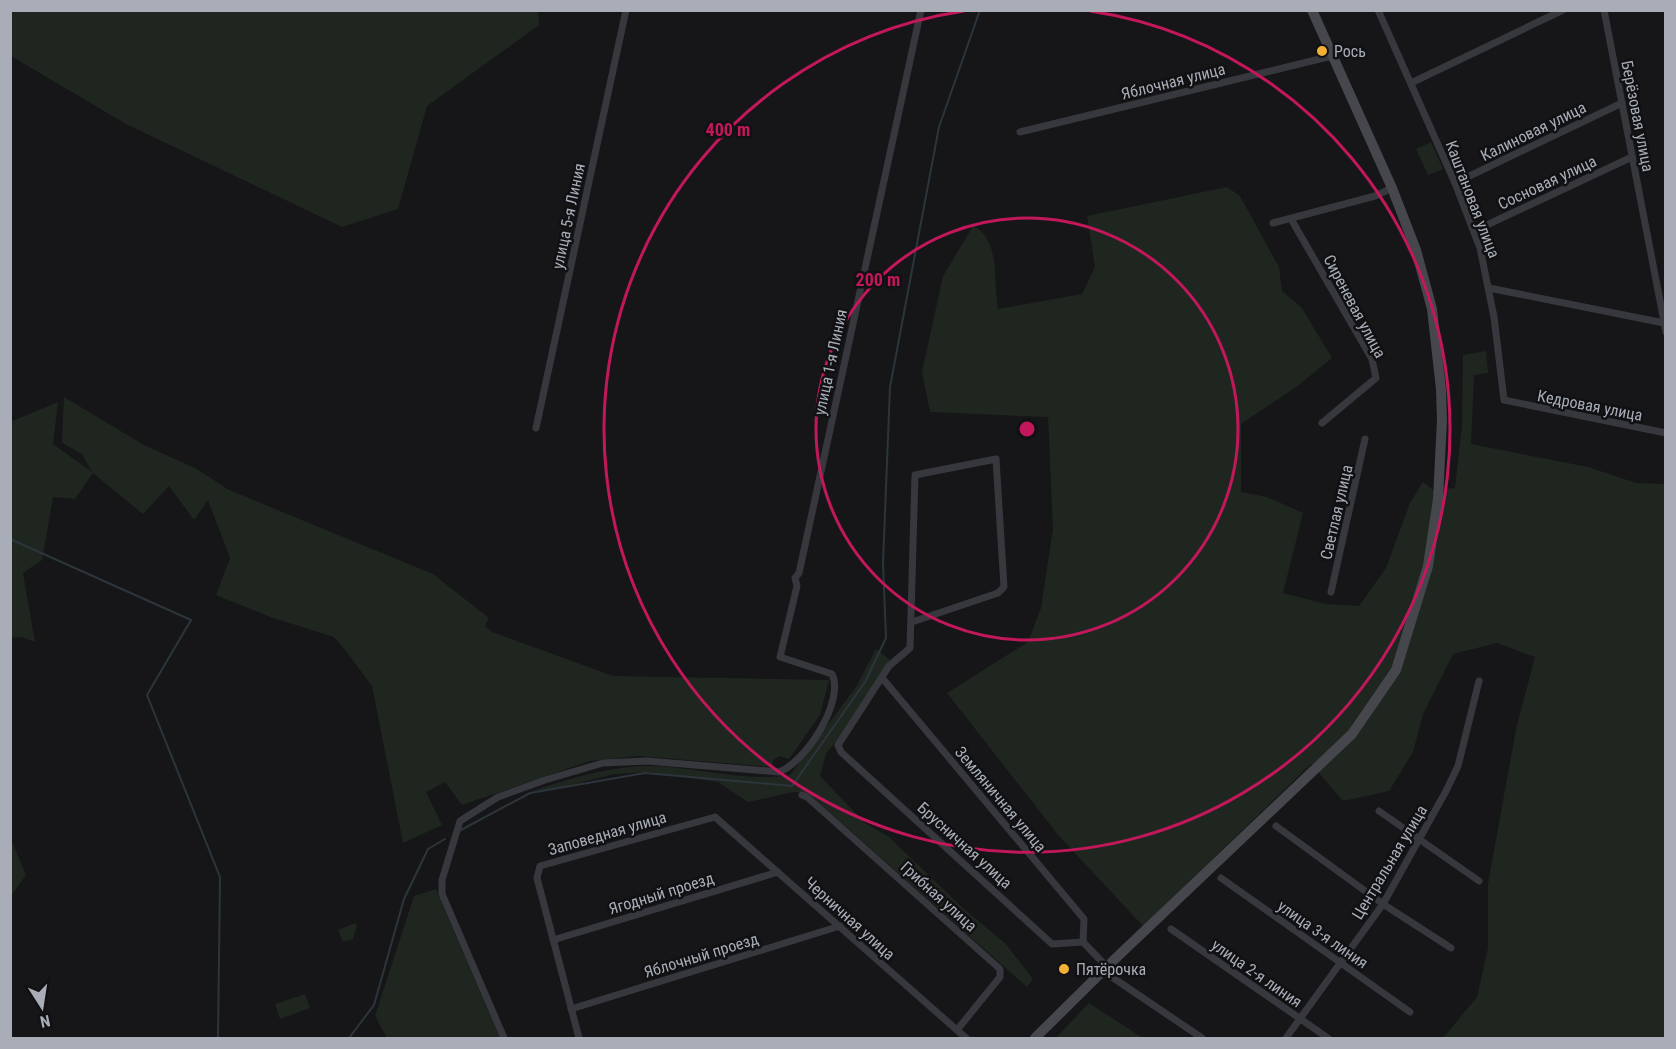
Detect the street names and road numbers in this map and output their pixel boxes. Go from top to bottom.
street label: Яблочная улица [1119,59,1227,104]
street label: Берёзовая улица [1617,59,1658,173]
street label: Калиновая улица [1477,98,1589,165]
street label: Каштановая улица [1441,138,1504,261]
street label: Сосновая улица [1495,151,1599,214]
street label: улица 5-я Линия [548,161,589,271]
street label: Сиреневая улица [1319,251,1390,361]
street label: улица 1-я Линия [810,307,851,417]
street label: Кедровая улица [1536,386,1644,425]
street label: Светлая улица [1316,463,1357,561]
street label: Земляничная улица [951,743,1050,856]
street label: Брусничная улица [914,798,1016,893]
street label: Центральная улица [1348,802,1431,923]
street label: Заповедная улица [546,808,668,859]
street label: Грибная улица [897,857,981,935]
street label: Ягодный проезд [606,868,716,918]
street label: Черничная улица [801,873,899,964]
street label: улица 3-я линия [1274,896,1372,973]
street label: Яблочный проезд [642,929,761,982]
street label: улица 2-я линия [1208,935,1306,1012]

